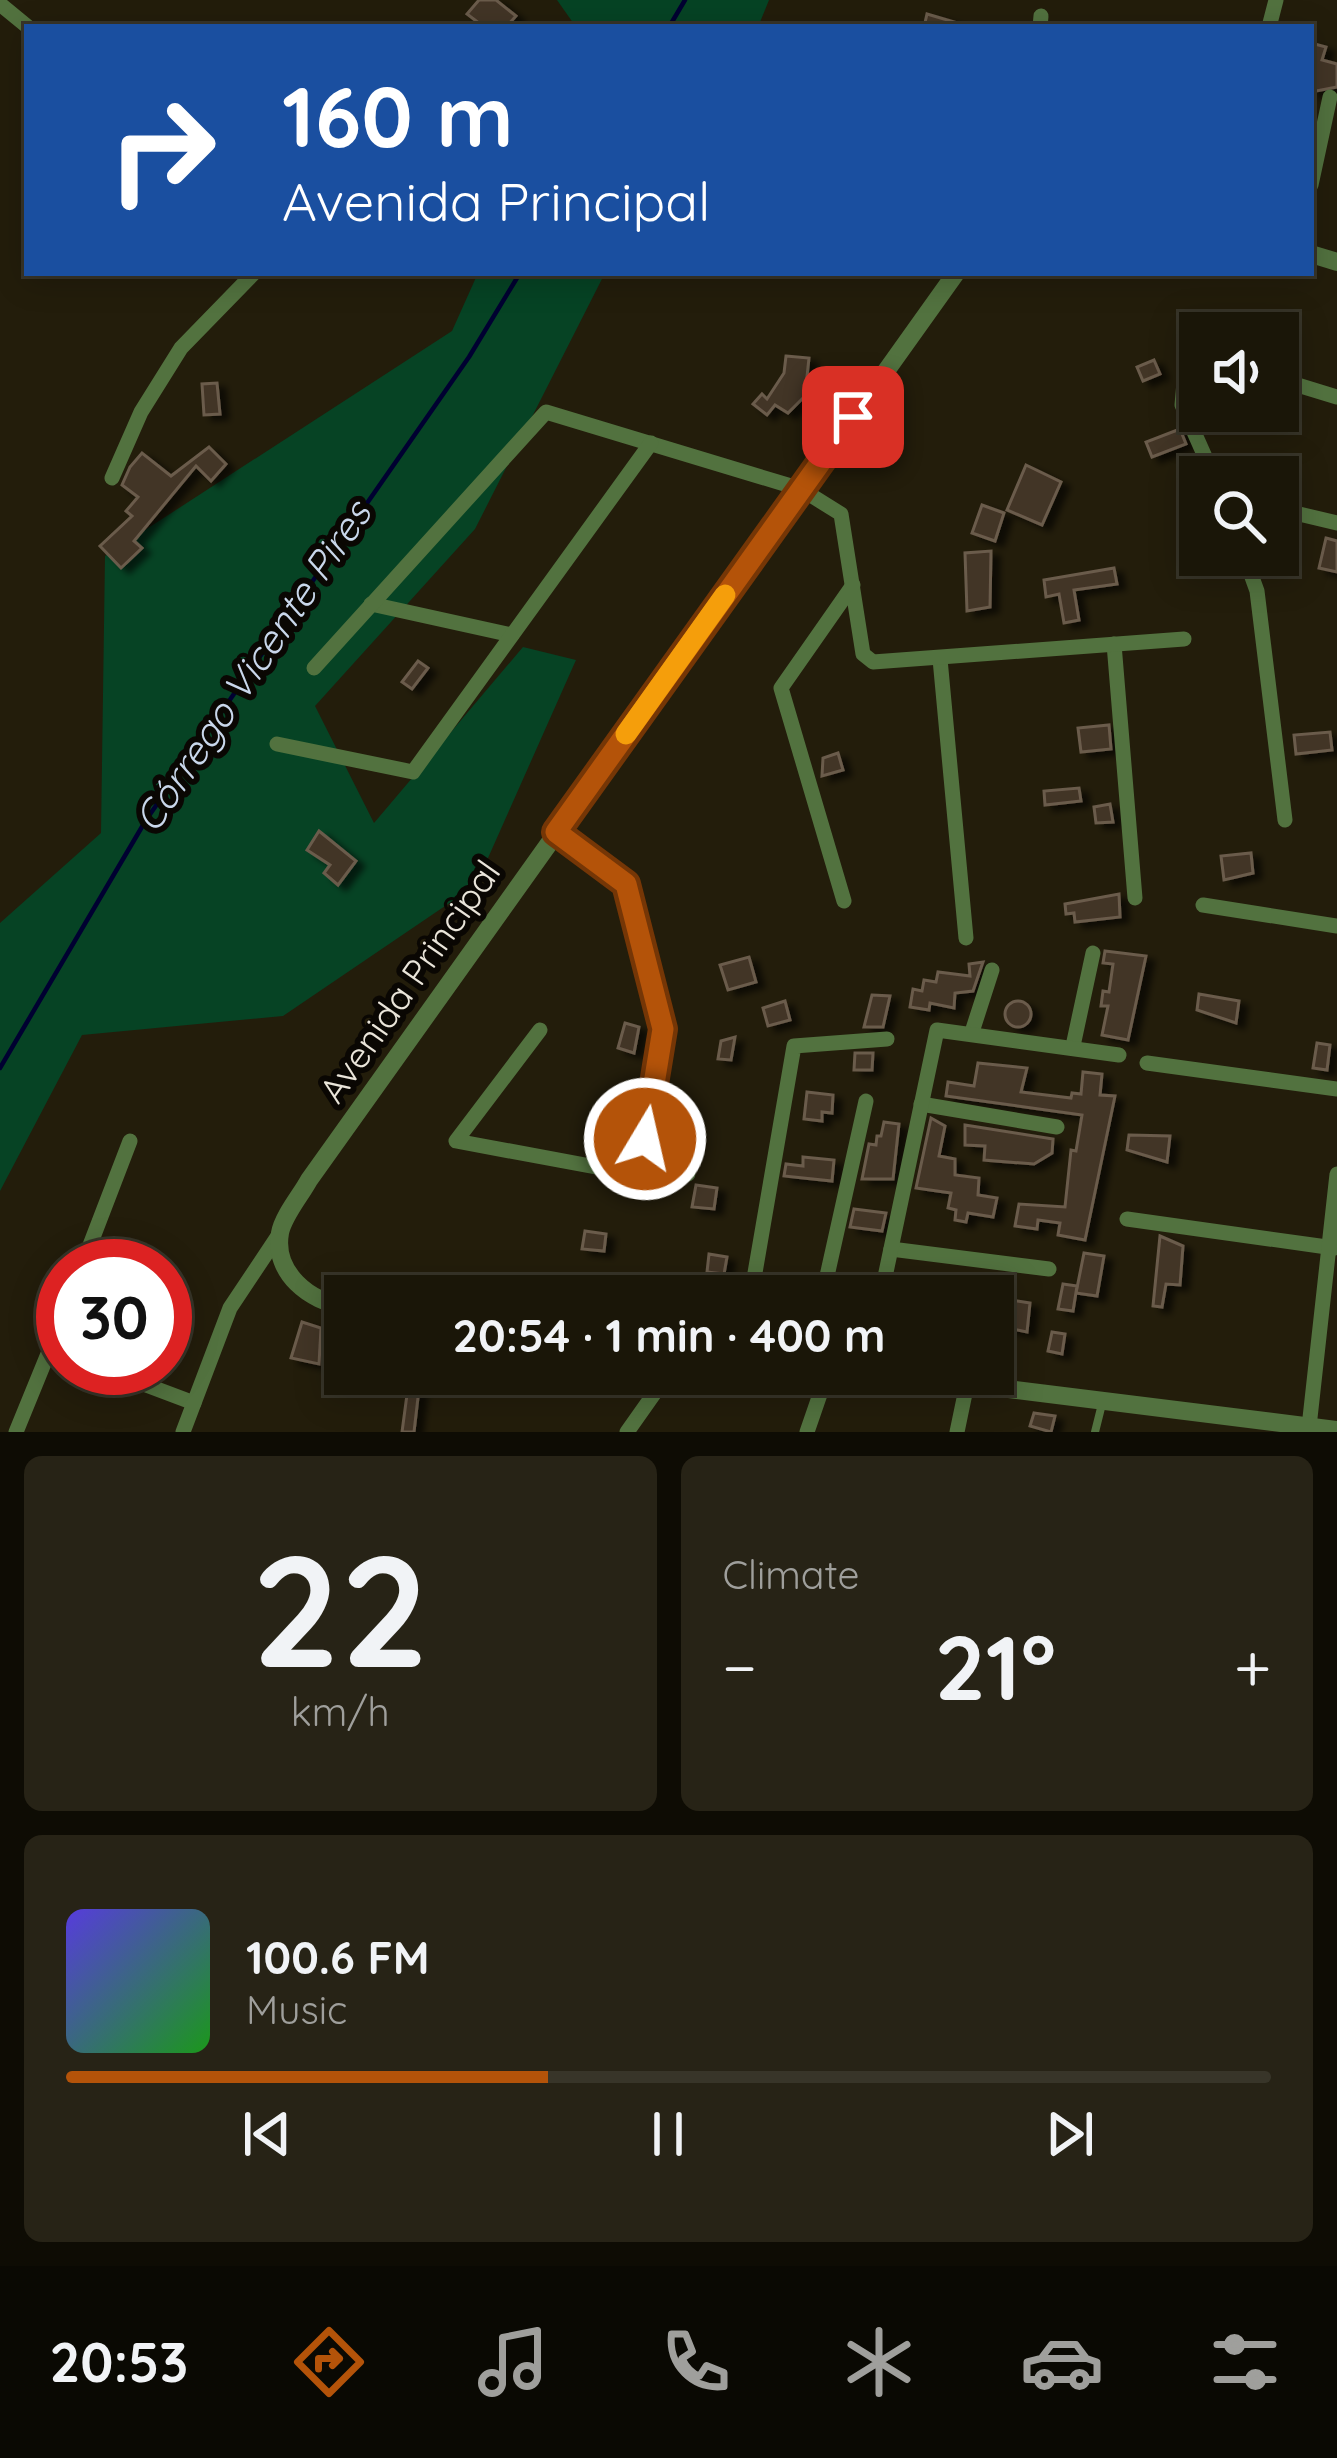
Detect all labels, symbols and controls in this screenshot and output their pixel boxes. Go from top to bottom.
text: 160 m [282,63,514,168]
icon: right [84,72,240,228]
text: Avenida Principal [282,167,710,235]
map controls [1179,312,1299,576]
button: sound [1179,312,1299,432]
pin [802,366,904,468]
icon: arrive [820,384,886,450]
button: search [1179,456,1299,576]
water label: Córrego Vicente Pires [123,489,382,841]
street label: Avenida Principal [309,851,509,1111]
position arrow [582,1076,708,1202]
speed limit sign: 30 [36,1239,192,1395]
text: 20:54 · 1 min · 400 m [452,1307,886,1363]
text: 22 [251,1511,429,1706]
text: Climate [723,1550,860,1599]
text: 21° [935,1610,1056,1723]
text: − [723,1625,757,1708]
text: + [1234,1625,1271,1708]
text: km/h [291,1687,390,1736]
text: 100.6 FM [246,1929,430,1985]
text: Music [246,1985,347,2034]
icon: previous [234,2101,300,2167]
icon: pause [635,2101,701,2167]
icon: next [1037,2101,1103,2167]
icon: directions [287,2320,371,2404]
icon: music [471,2320,555,2404]
icon: phone [654,2320,738,2404]
icon: climate [837,2320,921,2404]
icon: car [1020,2320,1104,2404]
icon: filters [1203,2320,1287,2404]
text: 20:53 [50,2328,188,2396]

